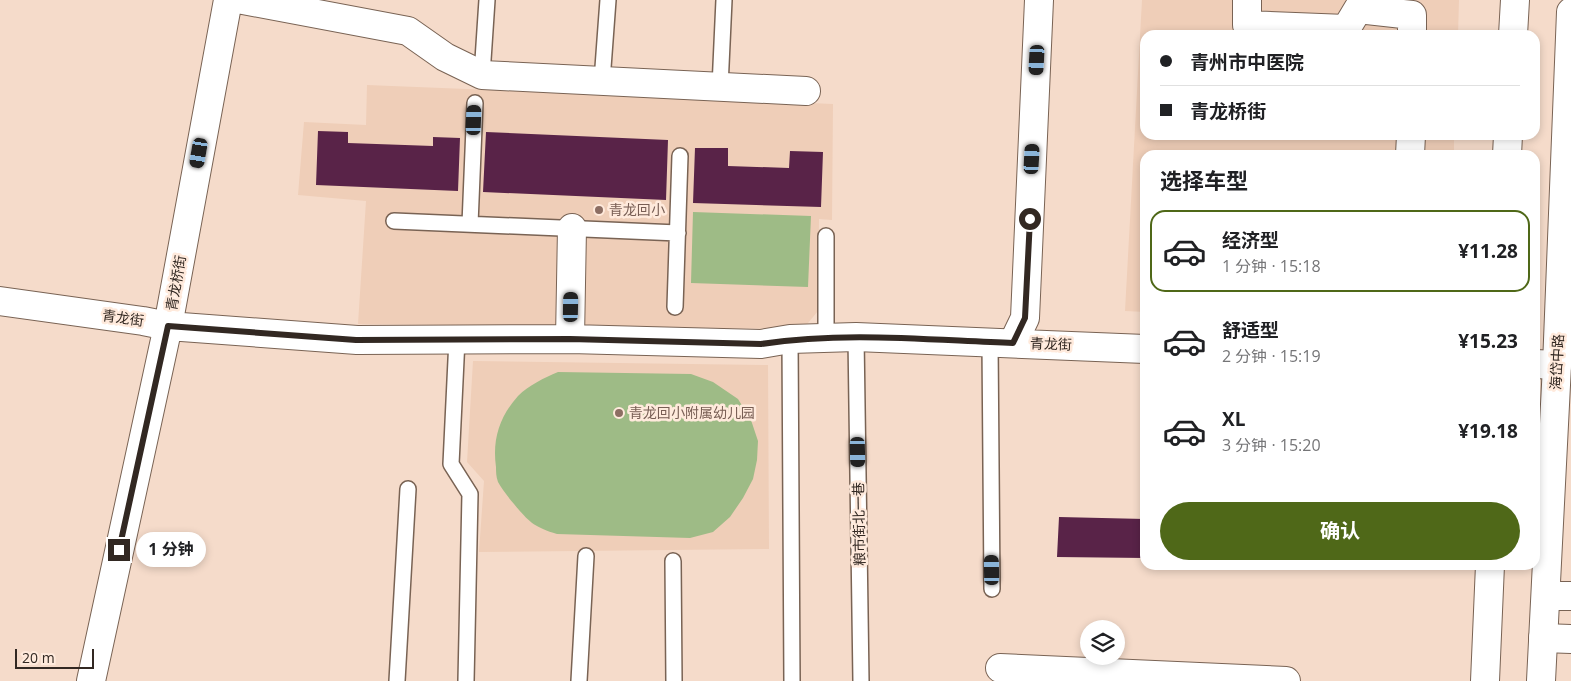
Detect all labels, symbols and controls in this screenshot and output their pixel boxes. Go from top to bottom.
car [1028,45,1045,75]
text: 青州市中医院 [1190,49,1304,75]
text: 青龙桥街 [1190,98,1266,124]
car [465,105,482,135]
car [189,137,208,169]
car [1023,144,1040,174]
text: 选择车型 [1160,165,1248,195]
place label: 青龙回小 [609,200,665,219]
marker: 青龙回小 [593,204,605,216]
route start [1019,208,1041,230]
text: 经济型 [1222,227,1279,253]
icon: car [1162,229,1207,274]
text: ¥11.28 [1458,238,1518,264]
street label: 青龙桥街 [161,254,190,312]
text: 1 分钟 · 15:18 [1222,255,1321,277]
car [563,292,578,322]
street label: 青龙街 [101,305,145,330]
text: 舒适型 [1222,317,1279,343]
icon: car [1162,319,1207,364]
text: ¥15.23 [1458,328,1518,354]
street label: 青龙街 [1030,333,1072,354]
street label: 海岱中路 [1546,334,1567,390]
text: 2 分钟 · 15:19 [1222,345,1321,367]
place label: 青龙回小附属幼儿园 [629,403,755,422]
text: XL [1222,406,1245,432]
marker: 青龙回小附属幼儿园 [613,407,625,419]
icon: car [1162,409,1207,454]
text: ¥19.18 [1458,418,1518,444]
text: 3 分钟 · 15:20 [1222,434,1321,456]
car [850,437,865,467]
street label: 粮市街北一巷 [848,482,869,566]
button: 确认 [1160,502,1520,560]
callout: 1 分钟 [136,532,206,568]
text: 1 分钟 [148,538,194,560]
route end [108,539,130,561]
car [984,555,999,585]
map controls [1080,620,1125,665]
button: layers [1080,620,1125,665]
scale bar [15,646,94,669]
text: 20 m [22,648,55,667]

